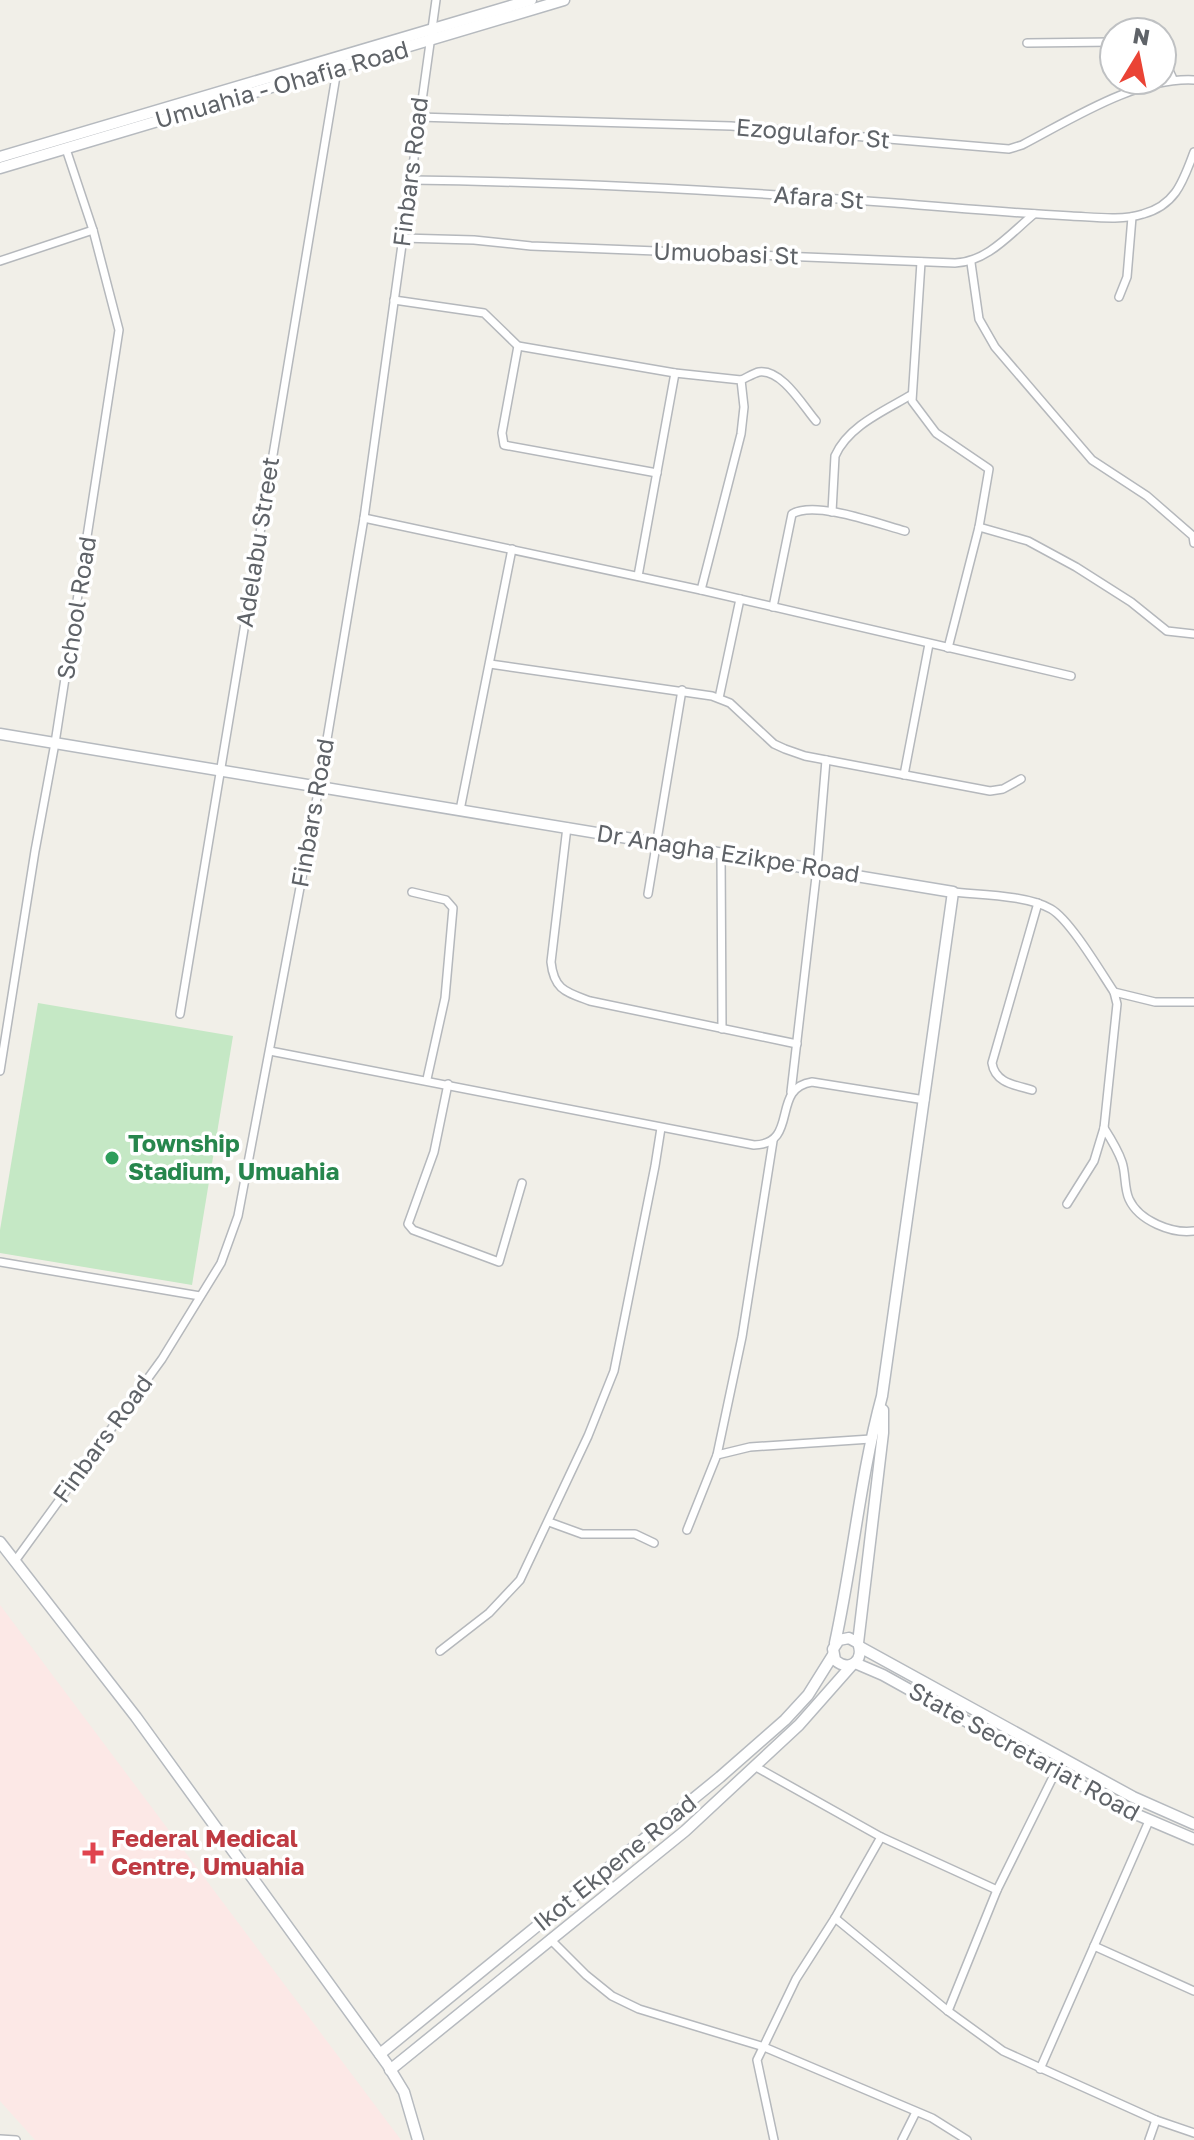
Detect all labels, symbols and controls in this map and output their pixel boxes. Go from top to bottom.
north arrow [1098,16,1178,96]
text: N [1131,21,1152,51]
street label: Umuahia - Ohafia Road [151,33,412,134]
street label: Finbars Road [386,95,433,248]
street label: Ezogulafor St [735,111,891,154]
street label: Afara St [773,179,865,214]
street label: Umuobasi St [653,235,799,270]
street label: Adelabu Street [229,455,284,629]
street label: School Road [50,534,101,681]
street label: Finbars Road [284,736,339,889]
street label: Dr Anagha Ezikpe Road [595,817,862,888]
place label: Township Stadium, Umuahia [128,1128,339,1185]
marker: Township Stadium, Umuahia [103,1149,121,1167]
street label: Finbars Road [46,1369,158,1508]
street label: State Secretariat Road [904,1675,1145,1826]
street label: Ikot Ekpene Road [527,1787,701,1936]
place label: Federal Medical Centre, Umuahia [111,1823,305,1880]
marker: Federal Medical Centre, Umuahia [82,1842,104,1864]

